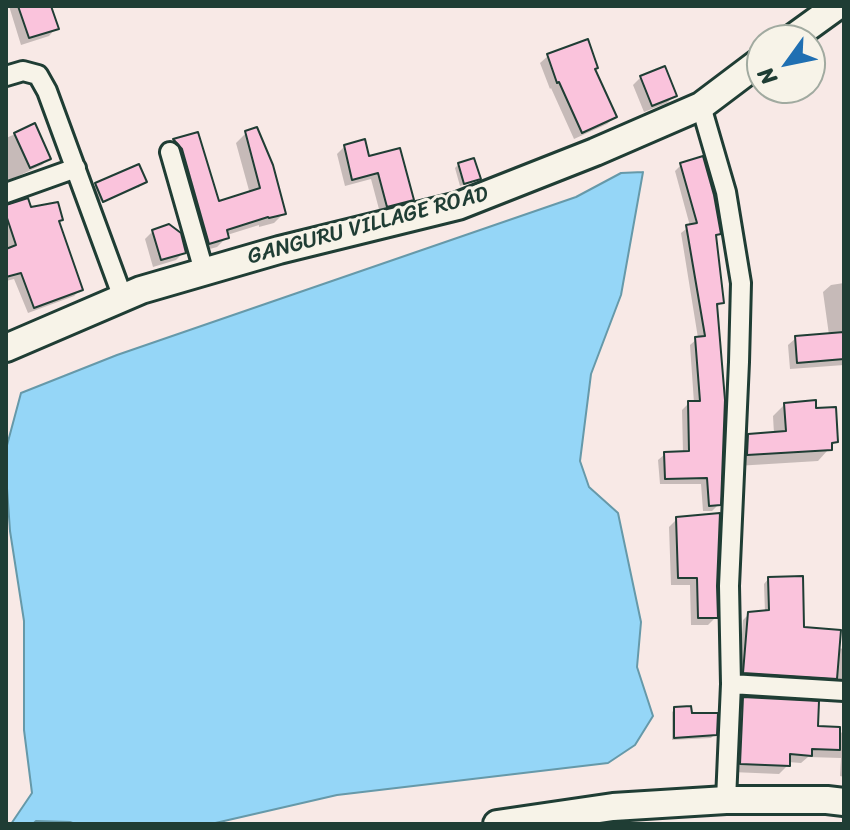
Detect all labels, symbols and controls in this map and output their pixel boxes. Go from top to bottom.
north arrow [746,24,826,104]
text: N [747,59,788,93]
street label: GANGURU VILLAGE ROAD [245,181,491,271]

